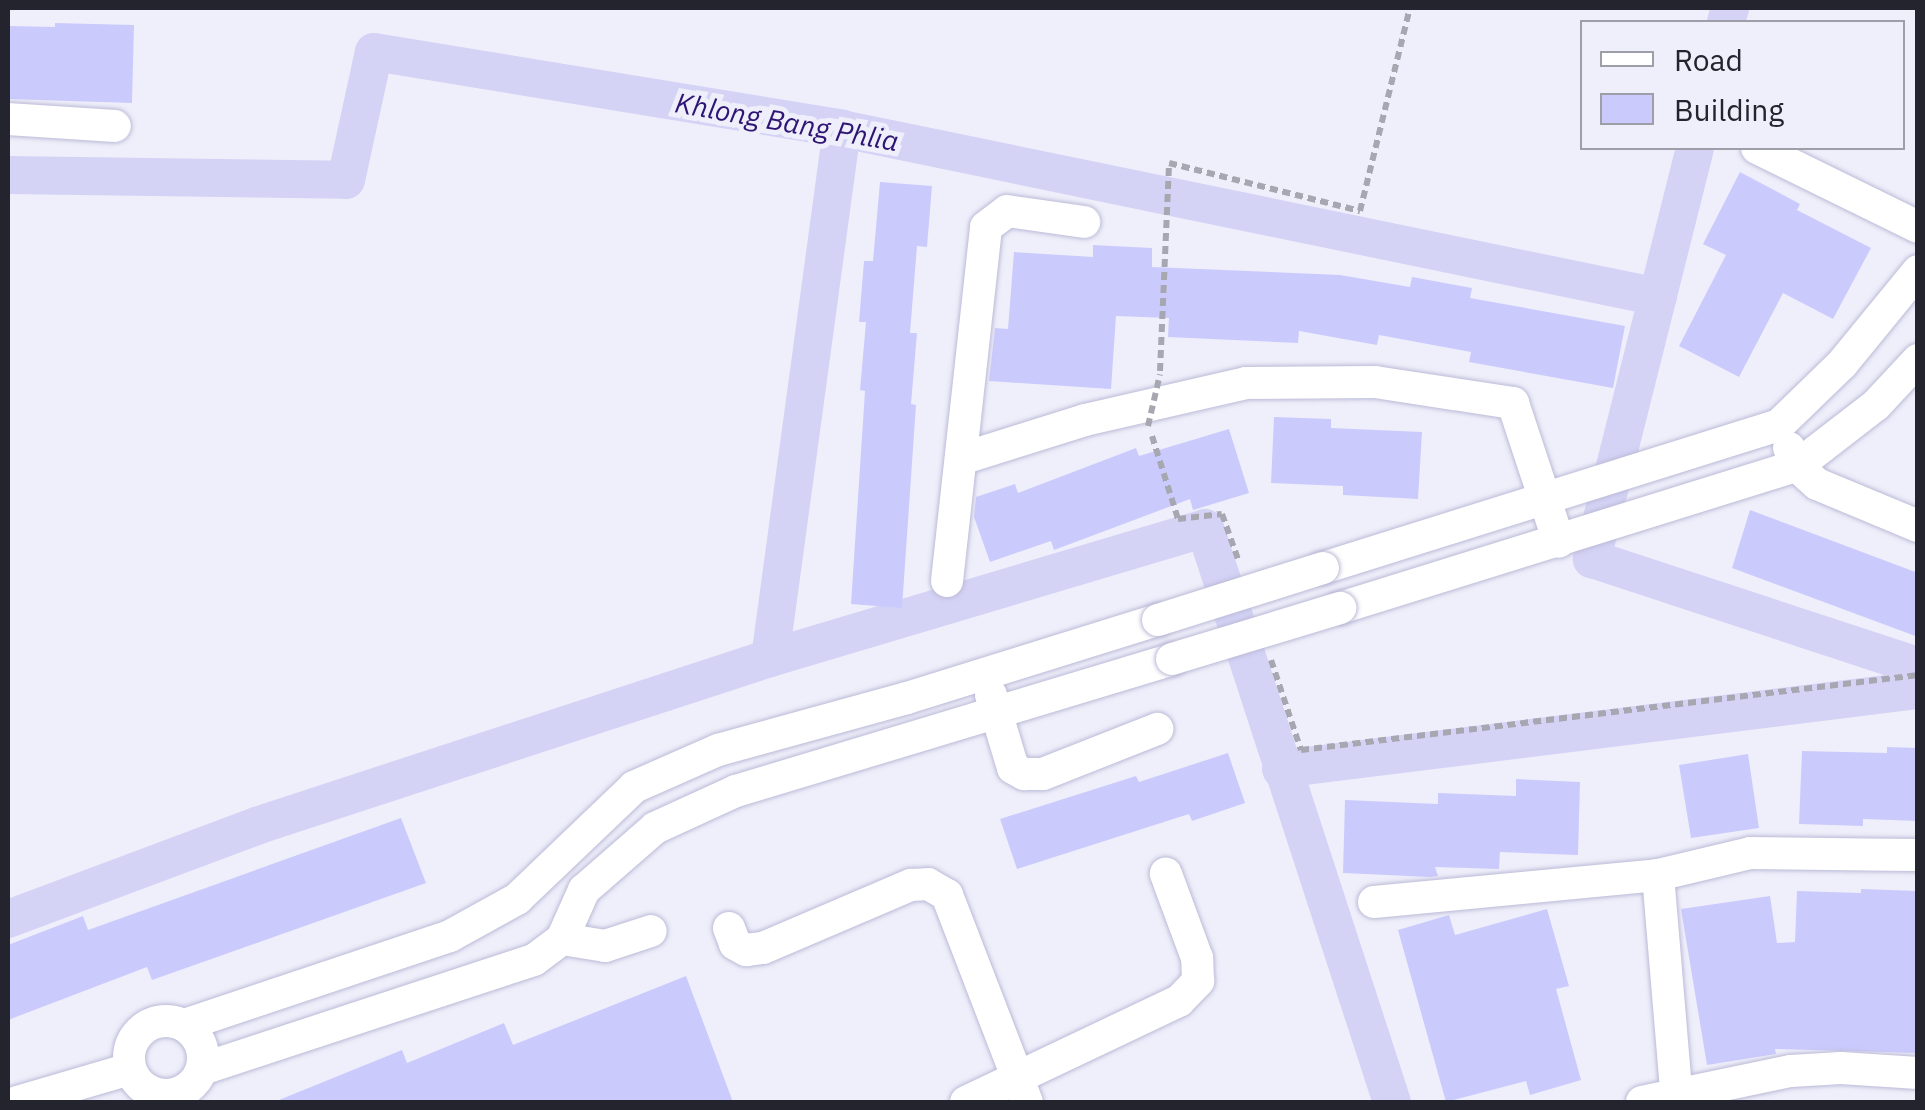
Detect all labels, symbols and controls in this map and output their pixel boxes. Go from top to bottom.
legend [1580,20,1905,150]
text: Road [1674,40,1743,79]
water label: Khlong Bang Phlia [673,86,901,158]
text: Building [1674,90,1784,129]

